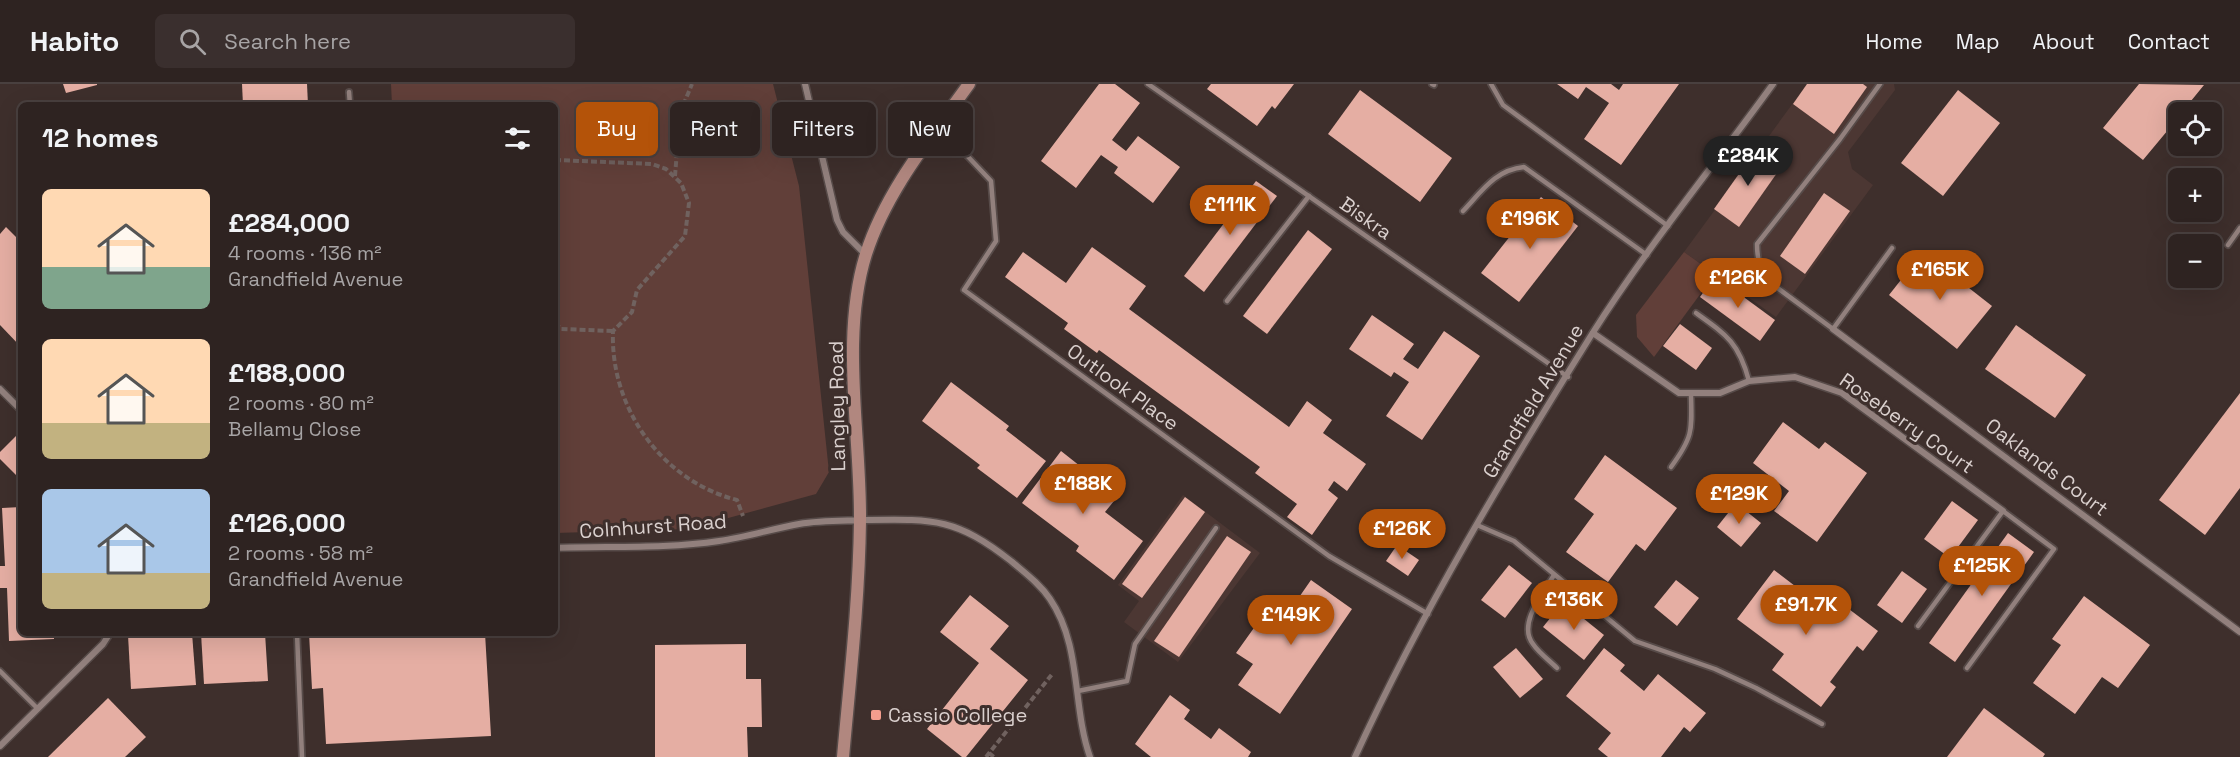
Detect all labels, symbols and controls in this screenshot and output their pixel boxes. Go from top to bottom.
search box [155,14,575,68]
text: Habito [30,23,119,59]
icon: search [176,25,209,58]
text: Search here [224,27,351,55]
text: Home [1865,28,1923,55]
text: Map [1956,28,2000,55]
text: About [2033,28,2095,55]
text: Contact [2128,28,2210,55]
chip: Buy [576,102,658,156]
chip: Rent [670,102,760,156]
chip: Filters [772,102,876,156]
chip: New [888,102,973,156]
map controls [2168,102,2222,288]
button: locate [2168,102,2222,156]
text: 12 homes [42,121,159,155]
icon: filters [501,122,534,155]
pin: £284K [1706,136,1790,187]
text: £284K [1717,142,1779,168]
button: + [2168,168,2222,222]
pin: £111K [1188,185,1272,236]
text: £111K [1204,191,1256,217]
street label: Biskra [1335,191,1397,245]
pin: £196K [1488,199,1572,250]
text: £196K [1500,205,1560,231]
text: £284,000 [228,206,350,240]
icon: home [90,213,162,285]
button: − [2168,234,2222,288]
text: 4 rooms · 136 m² [228,240,382,266]
pin: £165K [1898,250,1982,301]
text: £165K [1911,256,1969,282]
pin: £126K [1696,258,1780,309]
text: £126K [1709,264,1767,290]
text: Grandfield Avenue [228,266,403,292]
street label: Grandfield Avenue [1477,319,1589,483]
street label: Outlook Place [1062,338,1184,436]
street label: Langley Road [823,340,851,472]
text: £188,000 [228,356,345,390]
icon: home [90,363,162,435]
street label: Roseberry Court [1835,367,1979,479]
text: 2 rooms · 80 m² [228,390,374,416]
street label: Oaklands Court [1980,412,2114,522]
text: Bellamy Close [228,416,361,442]
pin: £188K [1041,464,1125,515]
text: £188K [1054,470,1112,496]
pin: £129K [1697,474,1781,525]
text: £129K [1710,480,1768,506]
text: £126,000 [228,506,346,540]
street label: Colnhurst Road [578,508,728,544]
pin: £126K [1360,509,1444,560]
icon: home [90,513,162,585]
text: £126K [1373,515,1431,541]
text: 2 rooms · 58 m² [228,540,373,566]
pin: £125K [1940,546,2024,597]
text: £125K [1953,552,2011,578]
text: Grandfield Avenue [228,566,403,592]
pin: £136K [1532,580,1616,631]
pin: £91.7K [1757,585,1855,636]
text: £136K [1545,586,1603,612]
text: £91.7K [1774,591,1838,617]
pin: £149K [1249,595,1333,646]
text: £149K [1261,601,1321,627]
place label: Cassio College [888,702,1027,728]
marker: Cassio College [869,708,883,722]

